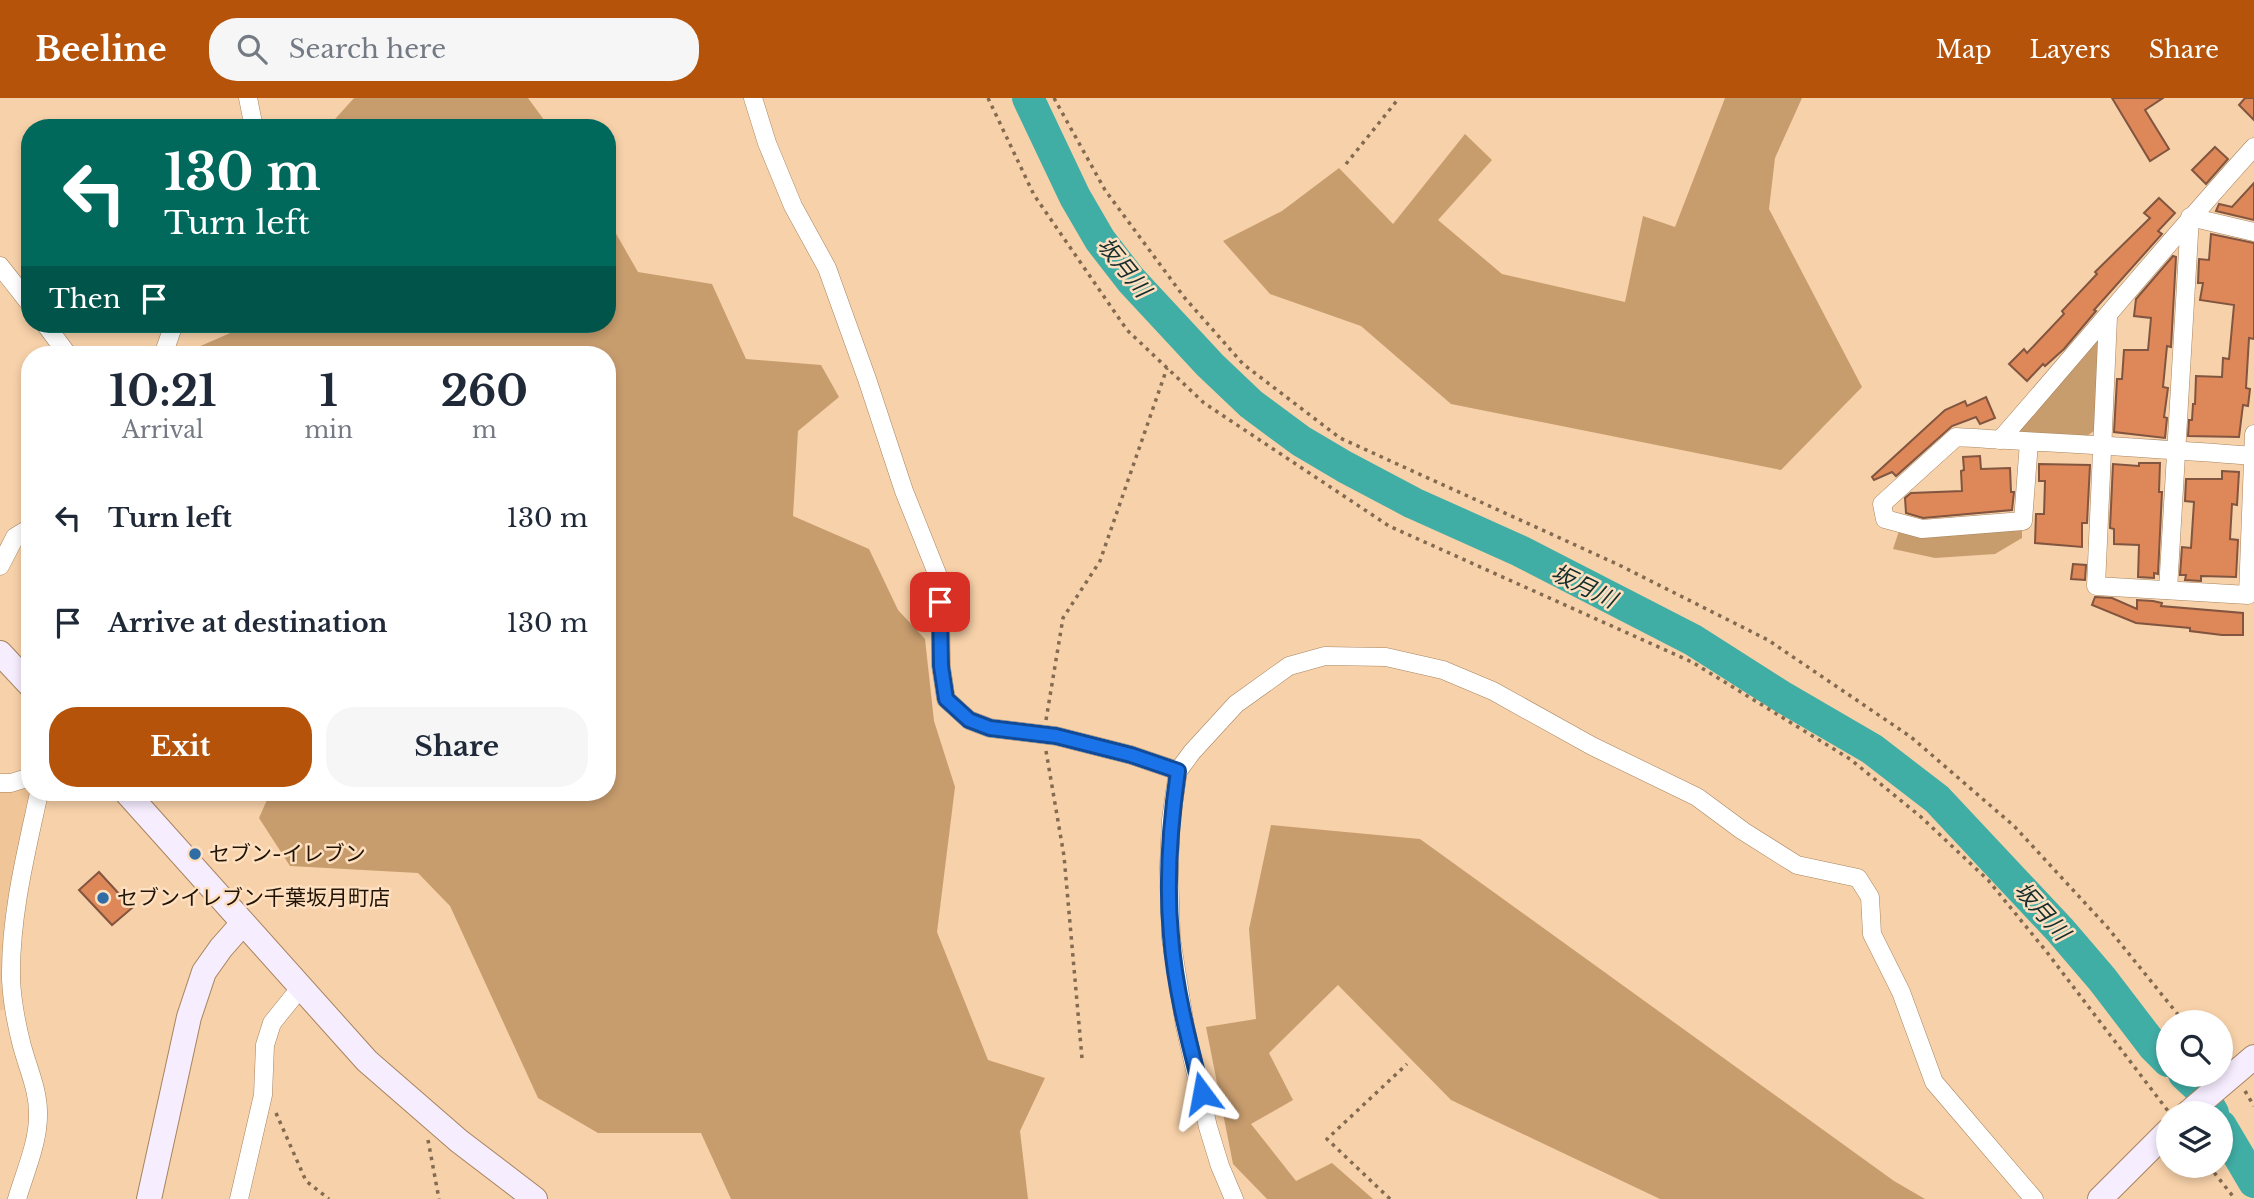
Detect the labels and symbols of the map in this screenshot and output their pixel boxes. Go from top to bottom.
water label: 坂月川 [1091,231,1158,305]
water label: 坂月川 [1547,558,1624,615]
pin [910,572,970,632]
place label: セブン-イレブン [209,841,366,867]
marker: セブン-イレブン [187,846,203,862]
water label: 坂月川 [2009,876,2077,948]
place label: セブンイレブン千葉坂月町店 [117,885,390,911]
marker: セブンイレブン千葉坂月町店 [95,890,111,906]
position arrow [1165,1056,1239,1130]

